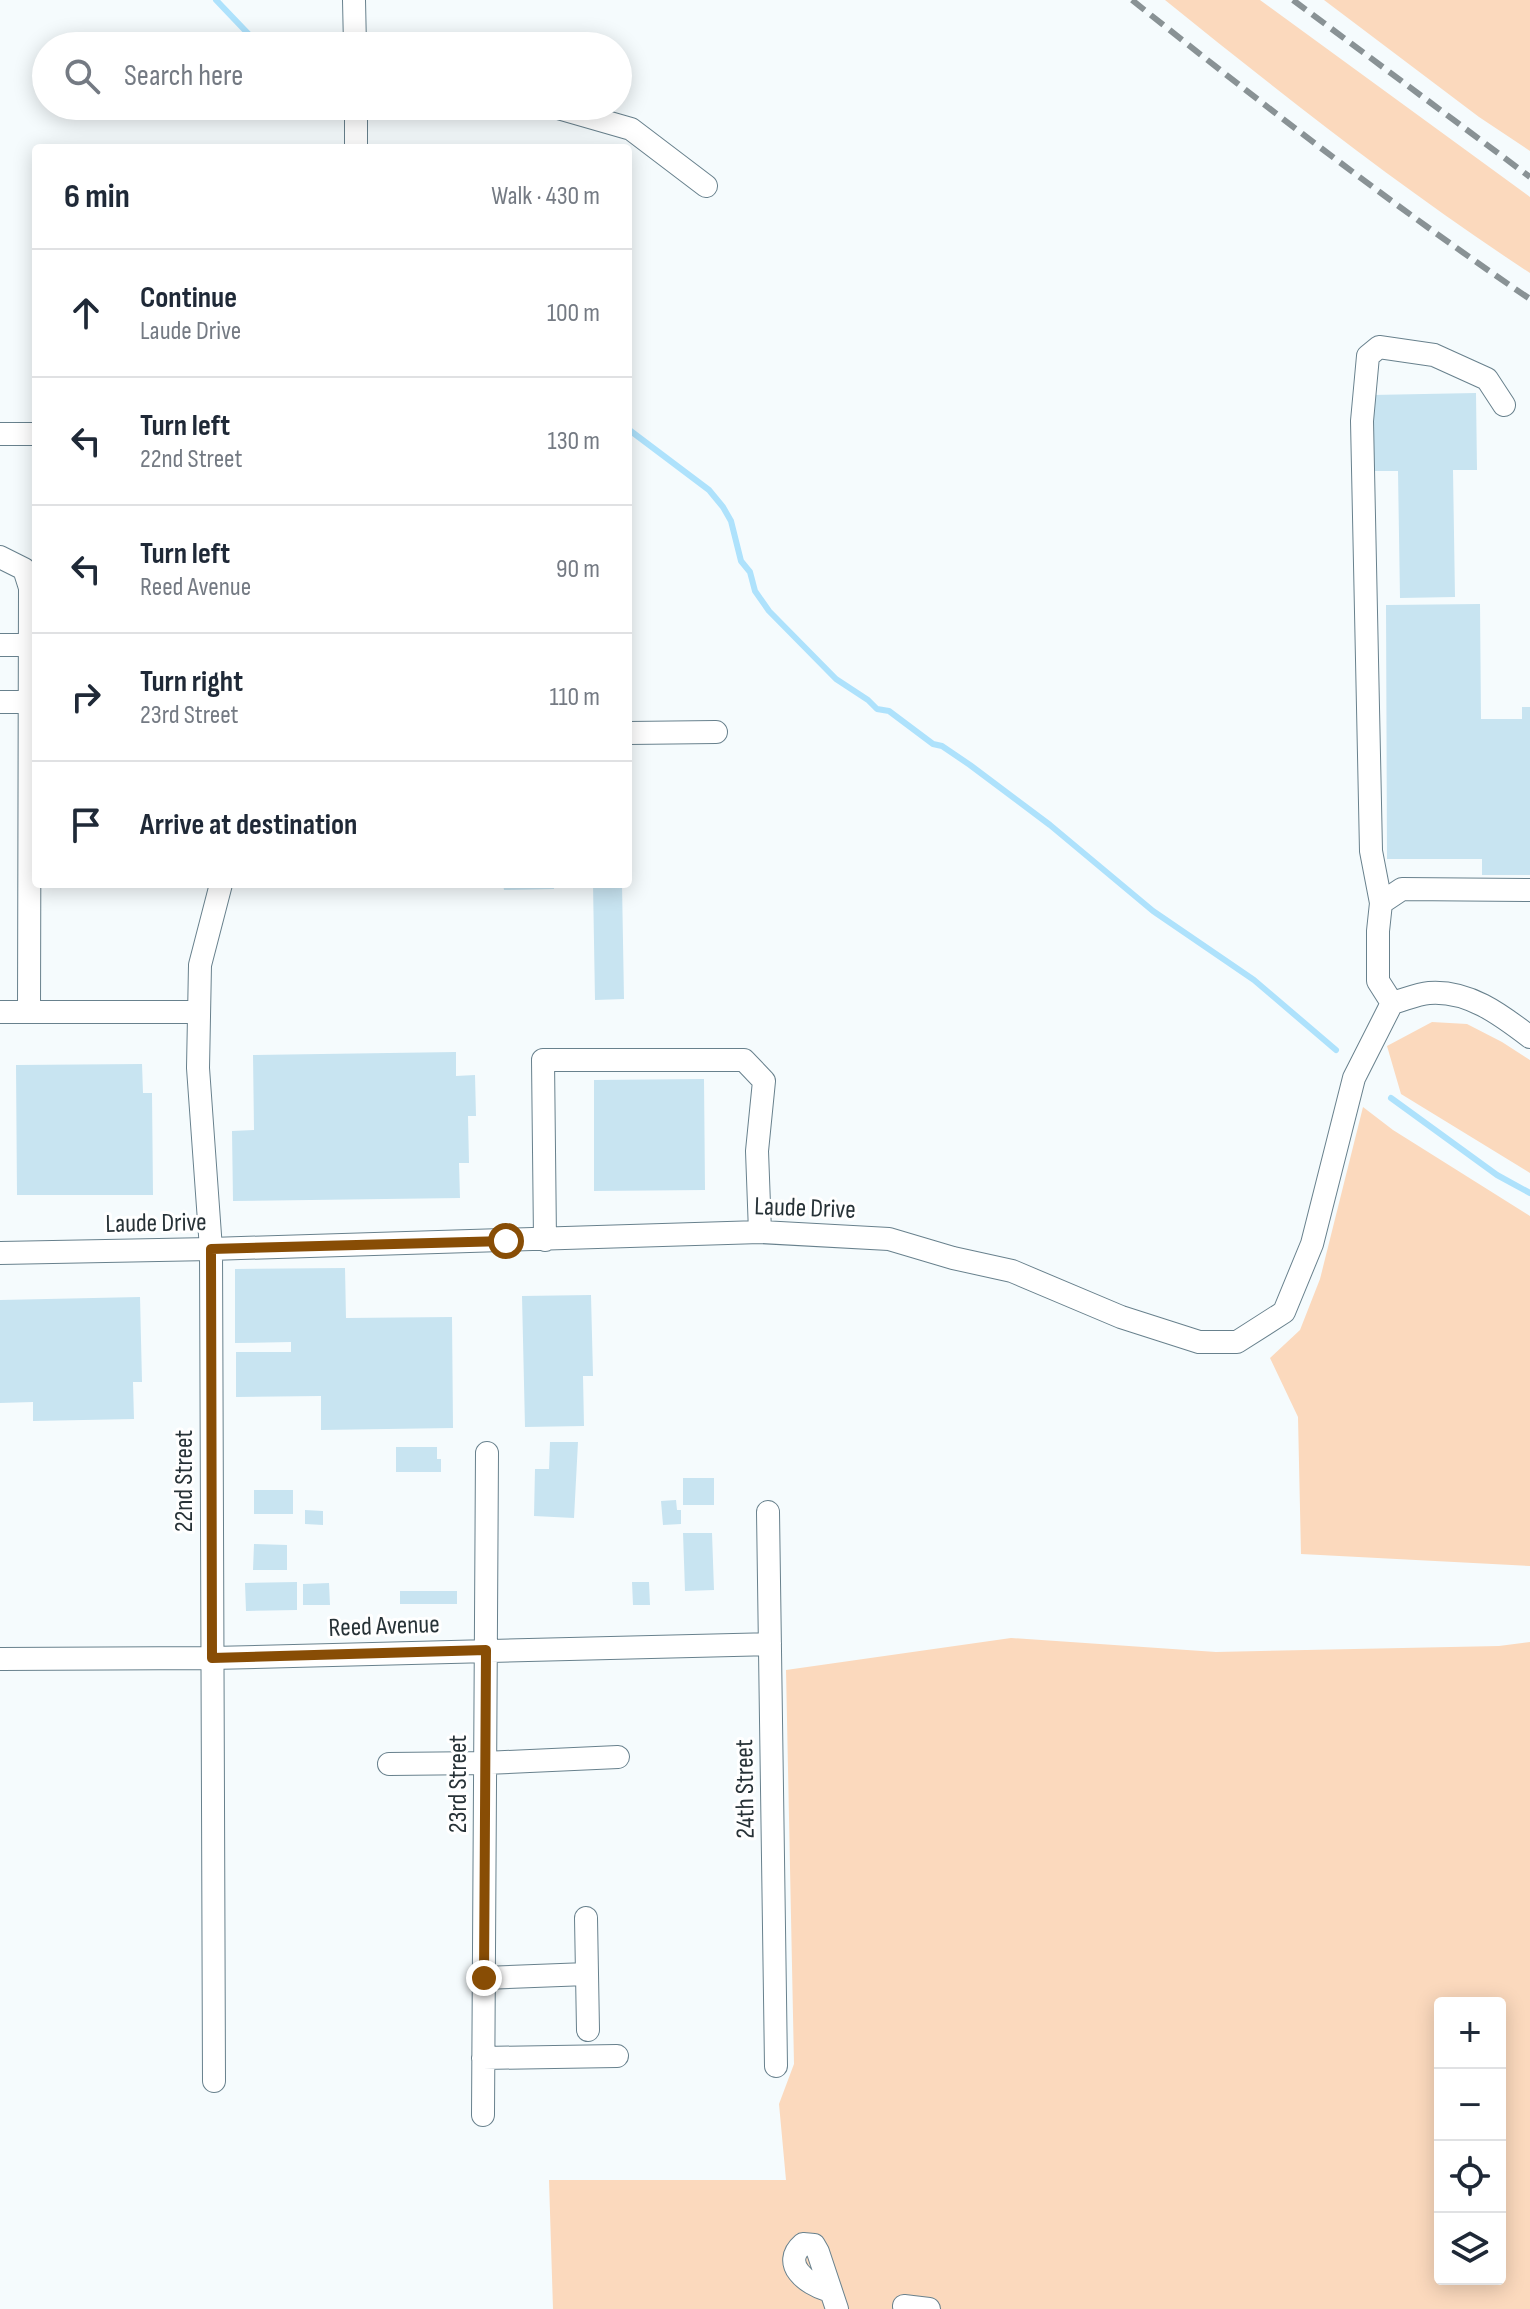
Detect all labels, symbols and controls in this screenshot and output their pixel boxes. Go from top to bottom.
search box [32,32,632,120]
icon: search [60,54,104,98]
text: Search here [124,58,243,94]
text: 6 min [64,176,130,217]
text: Walk · 430 m [491,181,600,212]
text: Continue [140,280,237,316]
icon: ahead [64,291,108,335]
text: 100 m [547,298,600,329]
text: Laude Drive [140,316,241,347]
text: Turn left [140,408,230,444]
icon: left [64,419,108,463]
text: 130 m [548,426,600,457]
text: 22nd Street [140,444,242,475]
text: Turn left [140,536,230,572]
icon: left [64,547,108,591]
text: 90 m [556,554,600,585]
text: Reed Avenue [140,572,251,603]
text: Turn right [140,664,243,700]
icon: right [64,675,108,719]
text: 110 m [549,682,600,713]
text: 23rd Street [140,700,239,731]
icon: arrive [64,803,108,847]
text: Arrive at destination [140,807,357,843]
street label: Laude Drive [754,1191,856,1226]
street label: Laude Drive [105,1207,207,1240]
route start [488,1223,524,1259]
street label: 22nd Street [169,1430,200,1532]
street label: Reed Avenue [328,1609,440,1644]
street label: 23rd Street [443,1735,474,1833]
street label: 24th Street [729,1739,762,1839]
route end [466,1960,502,1996]
map controls [1434,1997,1506,2285]
button: + [1434,1997,1506,2069]
button: − [1434,2069,1506,2141]
button: locate [1434,2141,1506,2213]
button: layers [1434,2213,1506,2285]

